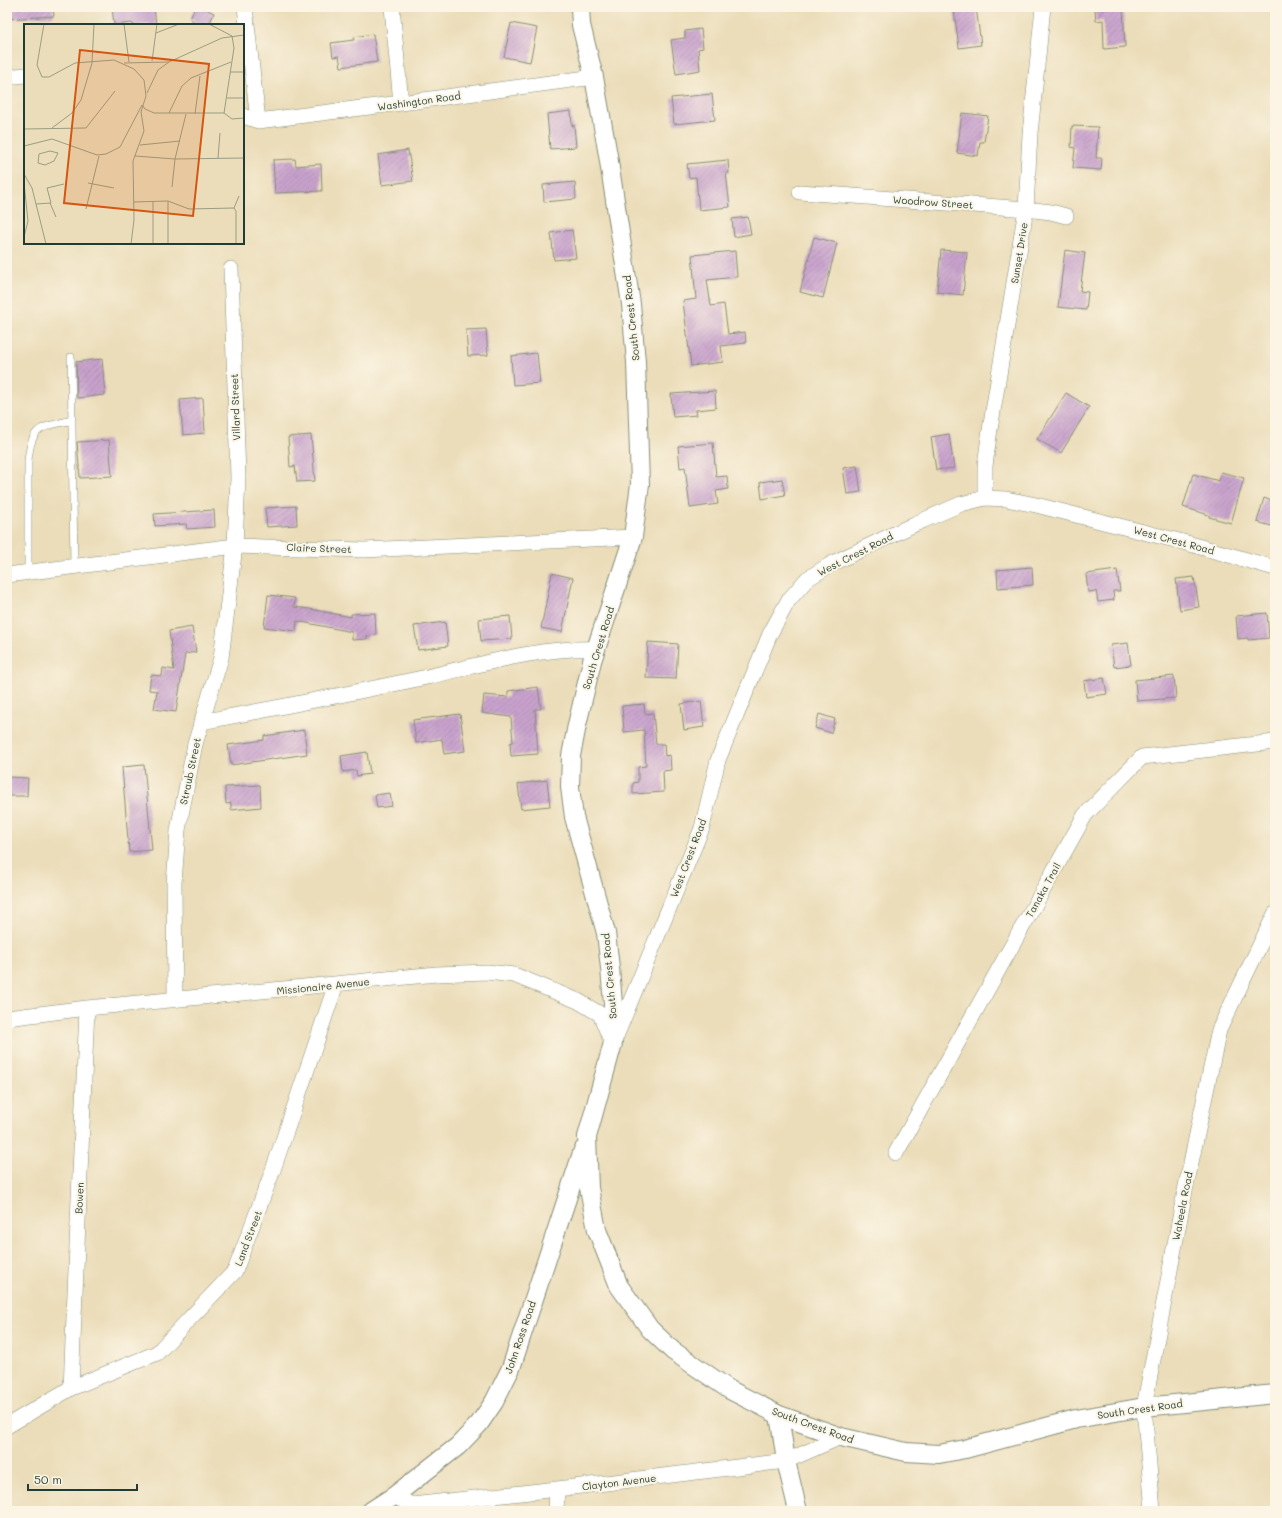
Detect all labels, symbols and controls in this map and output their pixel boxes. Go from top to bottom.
inset map [24,24,244,244]
street label: Washington Road [376,88,462,114]
street label: Woodrow Street [892,192,974,212]
street label: Sunset Drive [1007,221,1031,285]
street label: South Crest Road [620,275,642,361]
street label: Villard Street [227,373,243,441]
street label: West Crest Road [1132,522,1216,558]
street label: West Crest Road [815,529,895,579]
street label: Claire Street [286,540,352,556]
street label: South Crest Road [579,605,617,691]
street label: Straub Street [176,736,204,806]
street label: West Crest Road [667,817,709,899]
street label: Tanaka Trail [1022,860,1064,920]
street label: South Crest Road [598,933,620,1019]
street label: Missionaire Avenue [276,974,370,998]
street label: Waheela Road [1168,1170,1196,1242]
street label: Bowen [71,1182,87,1214]
street label: Land Street [231,1208,265,1268]
street label: John Ross Road [501,1299,539,1375]
street label: South Crest Road [1096,1396,1184,1422]
street label: South Crest Road [770,1404,856,1446]
scale bar [28,1466,137,1492]
street label: Clayton Avenue [581,1470,657,1494]
text: 50 m [34,1471,62,1487]

